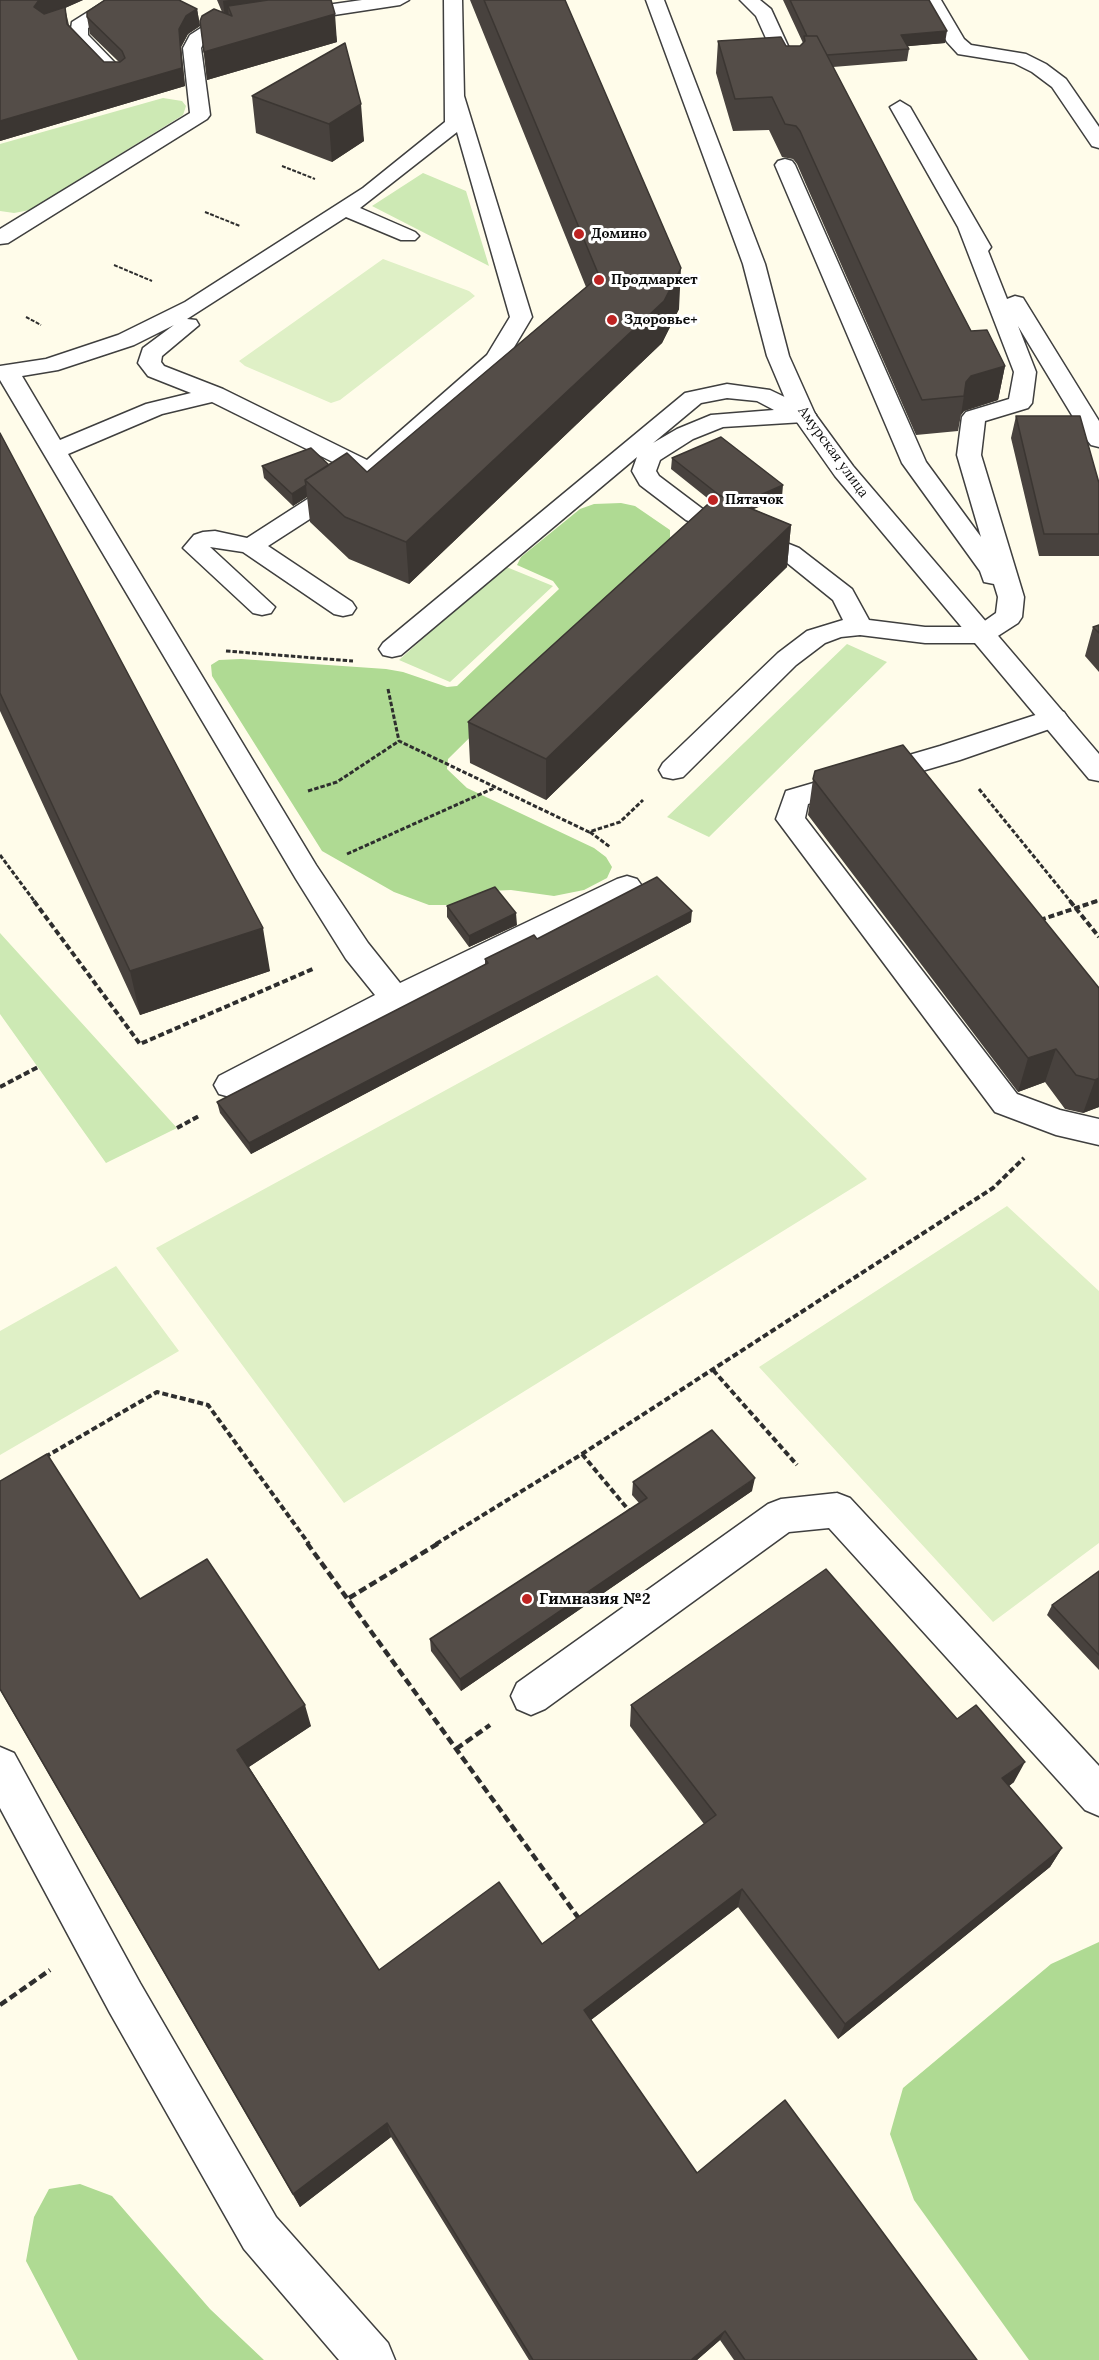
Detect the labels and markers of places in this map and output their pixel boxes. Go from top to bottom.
place label: Домино [591,226,647,242]
marker: Домино [572,227,586,241]
place label: Продмаркет [611,272,698,288]
marker: Продмаркет [592,273,606,287]
place label: Здоровье+ [624,312,698,328]
marker: Здоровье+ [605,313,619,327]
place label: Пятачок [725,492,784,508]
marker: Пятачок [706,493,720,507]
place label: Гимназия №2 [539,1589,650,1609]
marker: Гимназия №2 [520,1592,534,1606]

